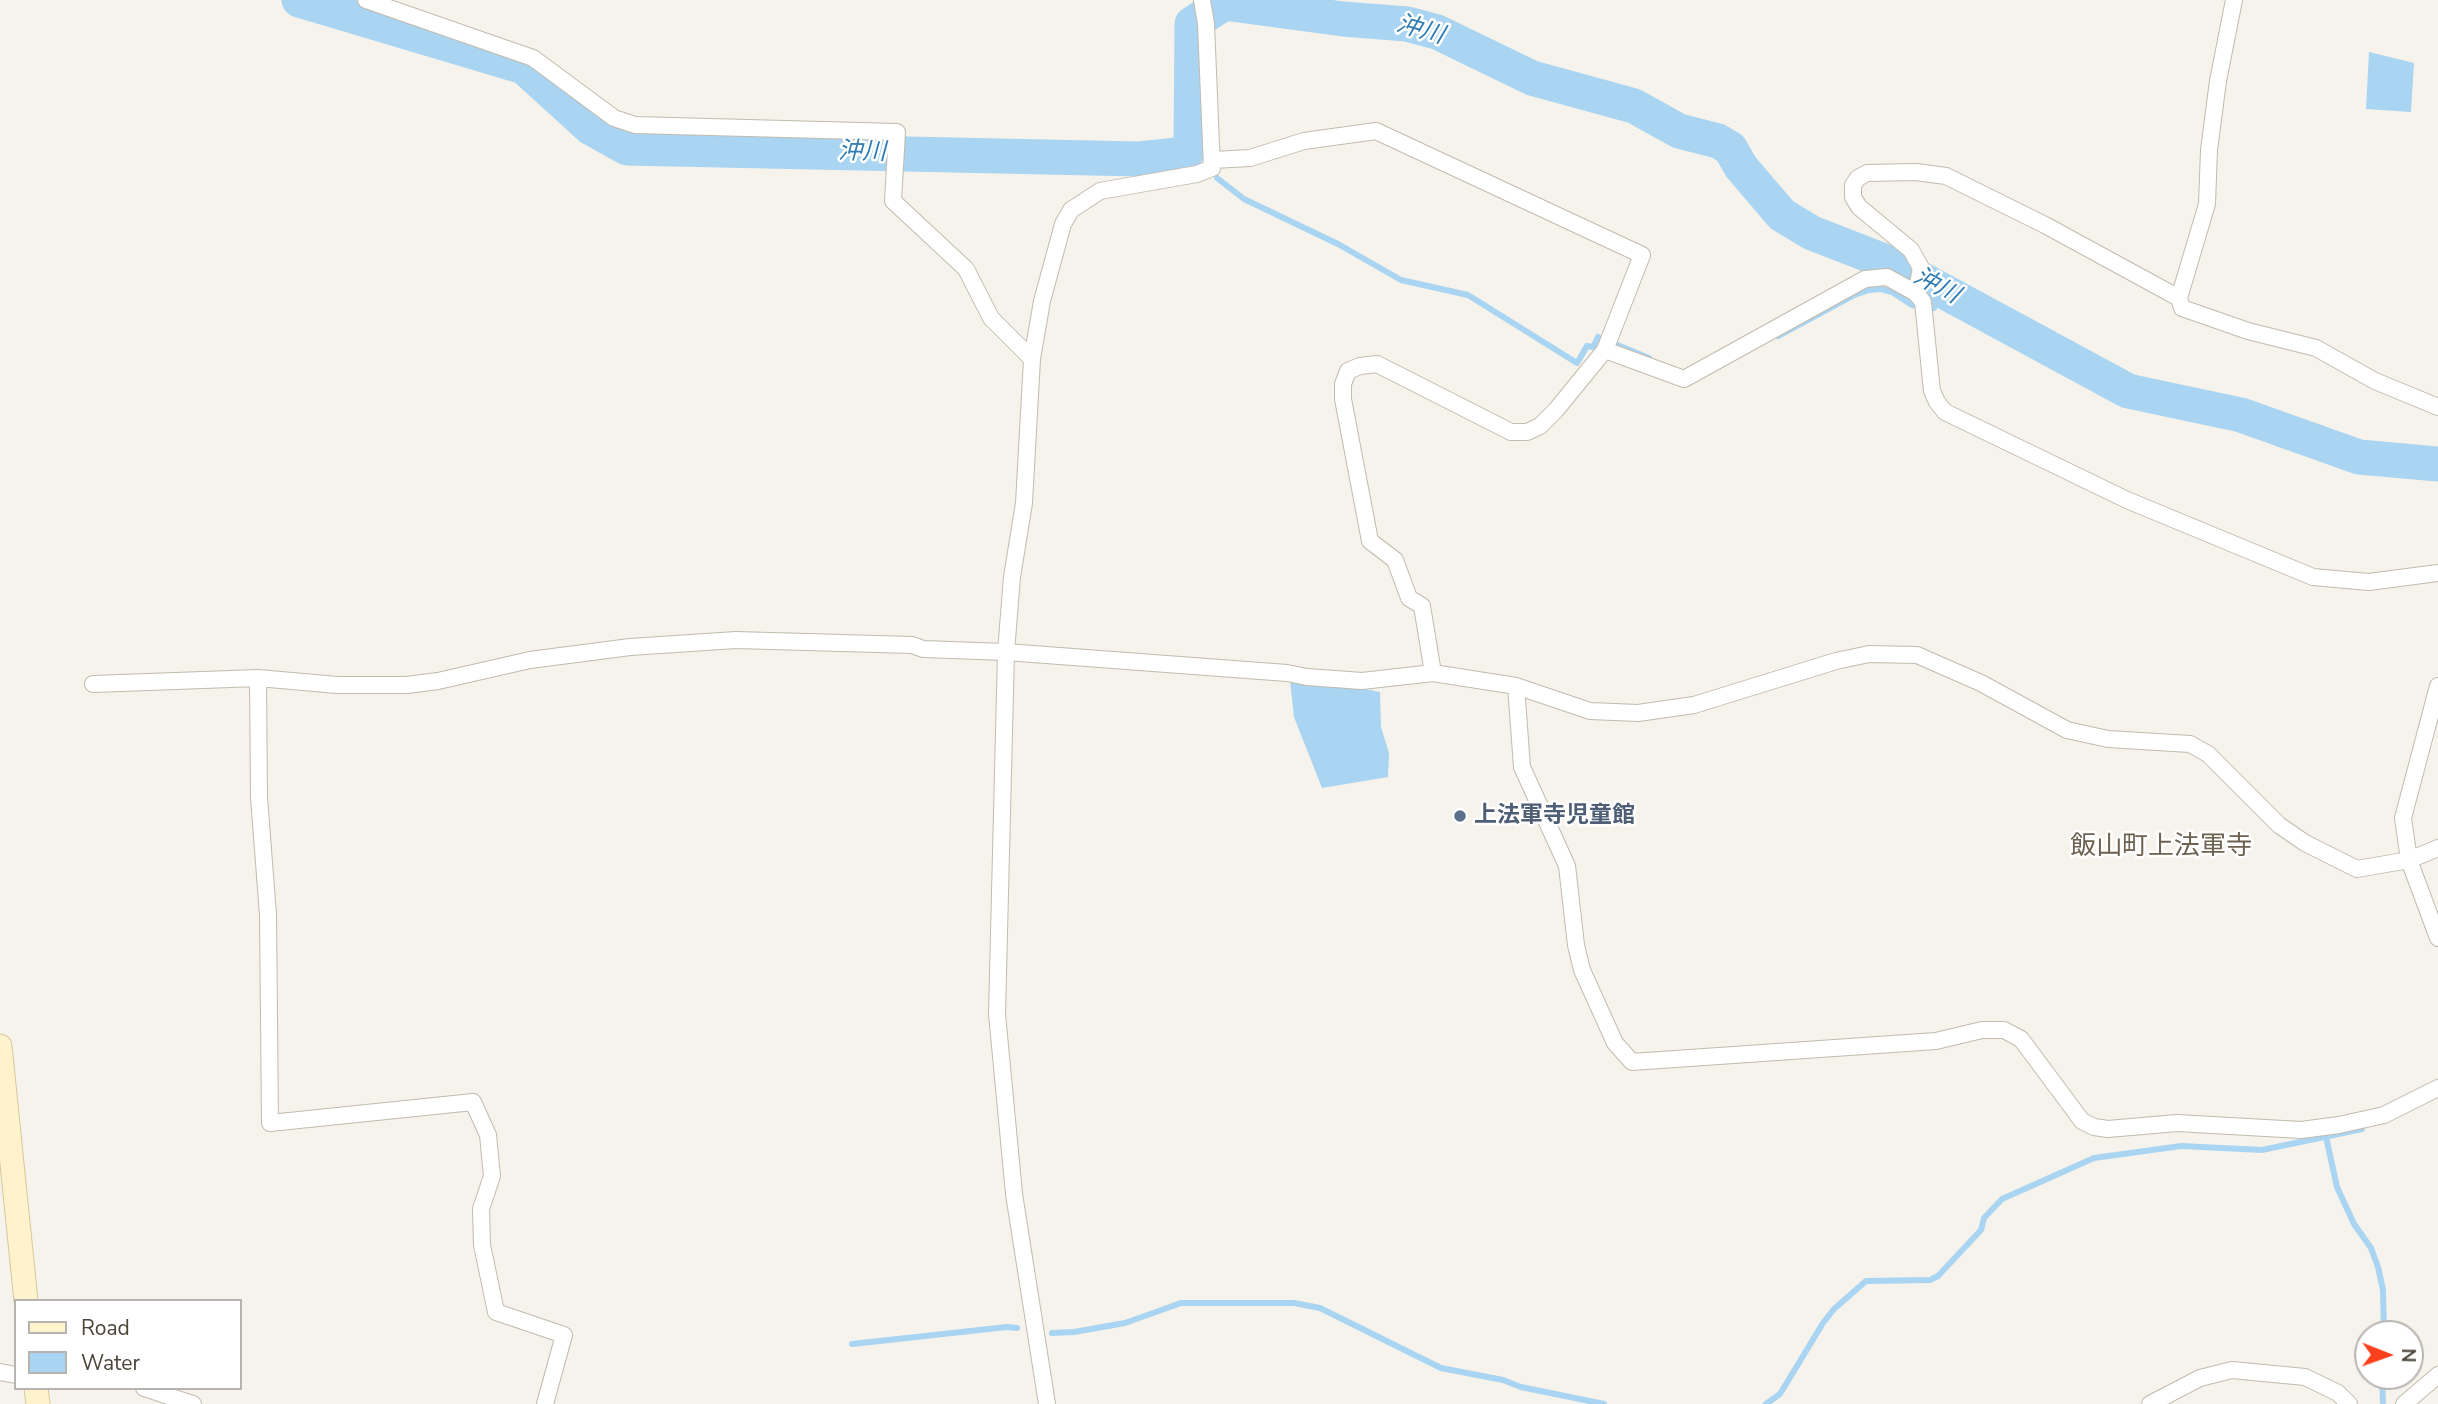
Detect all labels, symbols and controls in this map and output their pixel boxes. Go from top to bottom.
water label: 沖川 [1393,11,1447,51]
water label: 沖川 [838,138,886,168]
water label: 沖川 [1908,263,1964,311]
place label: 上法軍寺児童館 [1474,802,1635,830]
marker: 上法軍寺児童館 [1452,808,1468,824]
district label: 飯山町上法軍寺 [2070,832,2252,864]
legend [14,1299,242,1390]
text: Road [81,1314,130,1342]
north arrow [2354,1320,2424,1390]
text: N [2395,1348,2421,1363]
text: Water [81,1349,140,1377]

